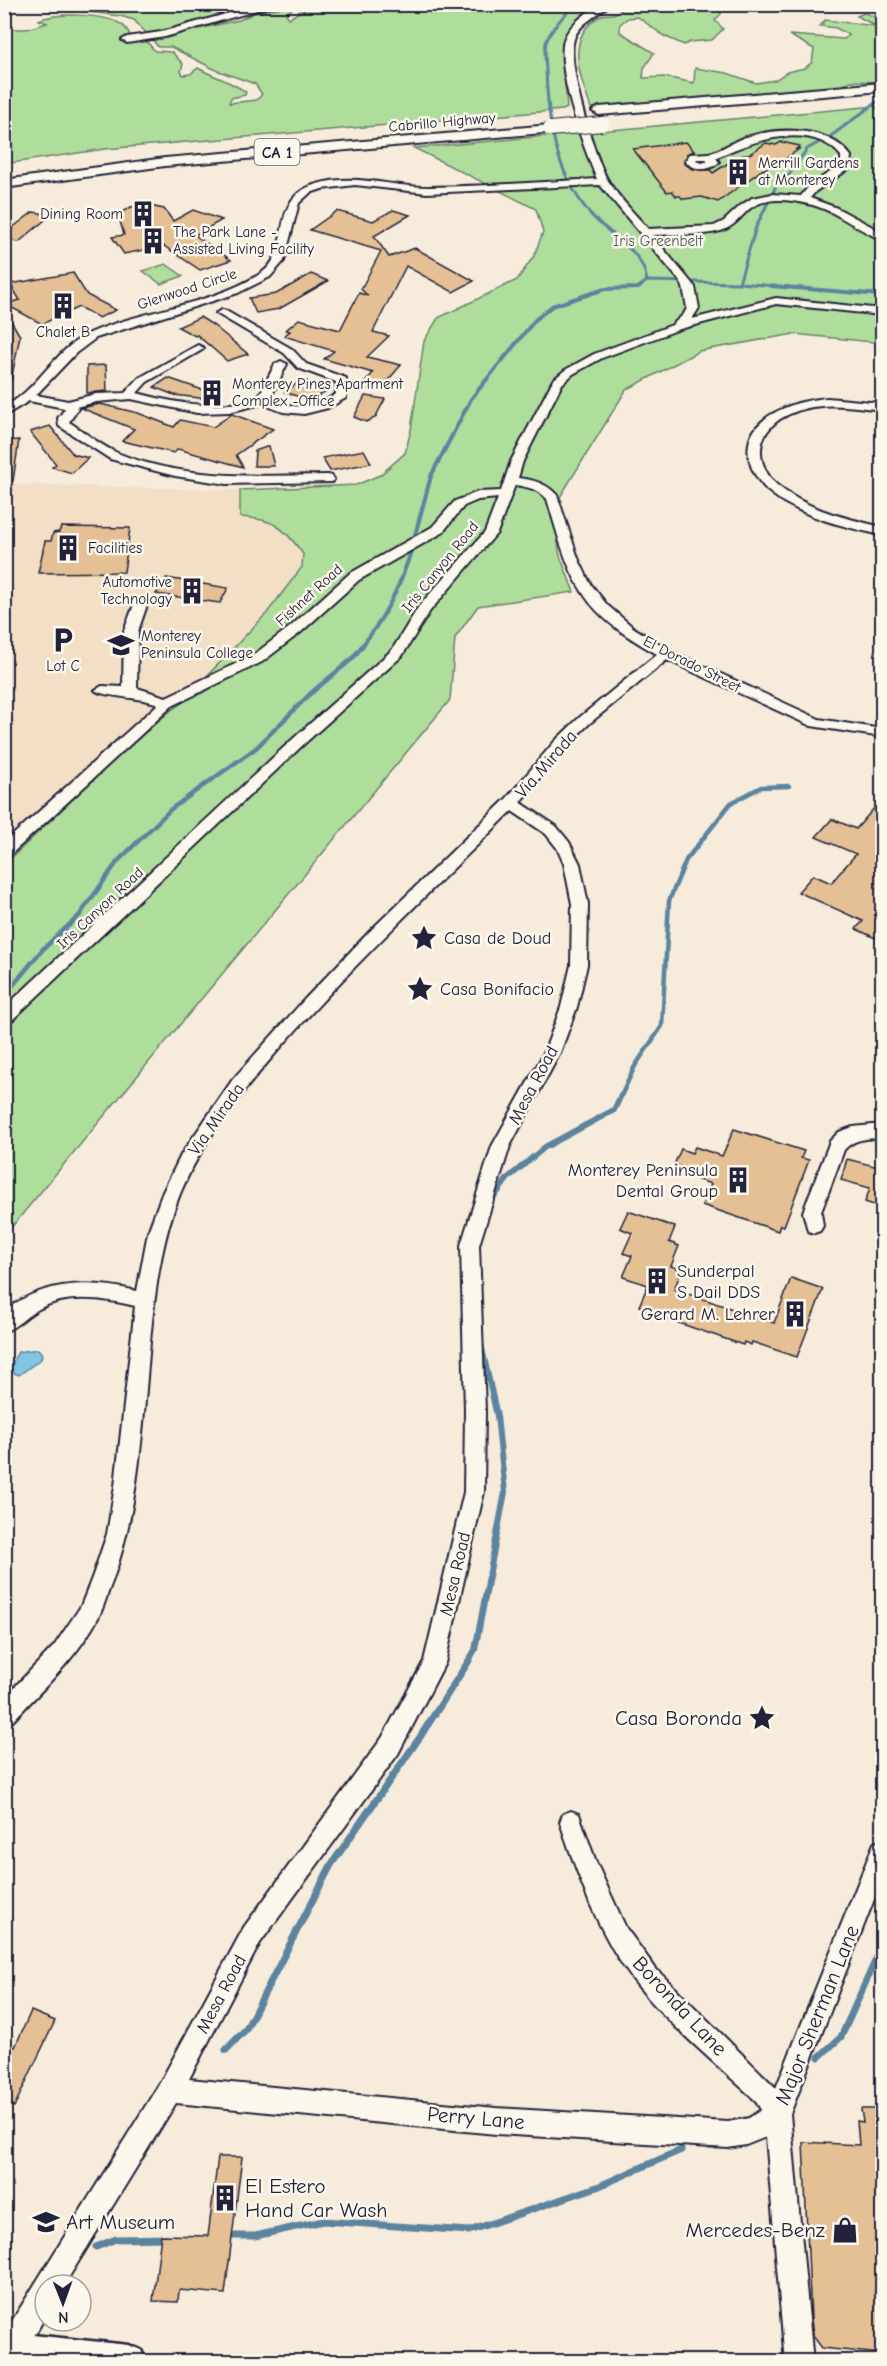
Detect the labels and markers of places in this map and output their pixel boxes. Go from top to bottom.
place label: Merrill Gardens at Monterey [758,154,859,189]
building icon: Merrill Gardens at Monterey [723,157,753,187]
building icon: Dining Room [128,199,158,229]
place label: Dining Room [40,205,123,223]
place label: The Park Lane - Assisted Living Facility [173,223,314,258]
building icon: The Park Lane - Assisted Living Facility [138,226,168,256]
building icon: Chalet B [48,291,78,321]
place label: Chalet B [36,323,90,341]
place label: Monterey Pines Apartment Complex -Office [232,375,404,410]
building icon: Monterey Pines Apartment Complex -Office [197,378,227,408]
building icon: Facilities [53,533,83,563]
place label: Facilities [88,539,142,557]
place label: Automotive Technology [100,573,172,608]
building icon: Automotive Technology [177,576,207,606]
parking icon: Lot C [48,625,78,655]
place label: Monterey Peninsula College [141,627,253,662]
school or university icon: Monterey Peninsula College [106,630,136,660]
place label: Lot C [46,657,80,675]
place icon: Casa de Doud [409,923,439,953]
place label: Casa de Doud [444,928,551,949]
place icon: Casa Bonifacio [405,974,435,1004]
place label: Casa Bonifacio [440,979,554,1000]
place label: Monterey Peninsula Dental Group [568,1160,718,1202]
building icon: Monterey Peninsula Dental Group [723,1165,753,1195]
place label: Sunderpal S Dail DDS [677,1261,760,1303]
building icon: Sunderpal S Dail DDS [642,1266,672,1296]
building icon: Gerard M. Lehrer [780,1299,810,1329]
place label: Gerard M. Lehrer [641,1304,776,1325]
place icon: Casa Boronda [747,1703,777,1733]
place label: Casa Boronda [615,1706,742,1730]
place label: El Estero Hand Car Wash [245,2174,387,2222]
building icon: El Estero Hand Car Wash [210,2183,240,2213]
school or university icon: Art Museum [31,2207,61,2237]
place label: Art Museum [66,2210,175,2234]
shop icon: Mercedes-Benz [830,2215,860,2245]
place label: Mercedes-Benz [685,2218,825,2242]

